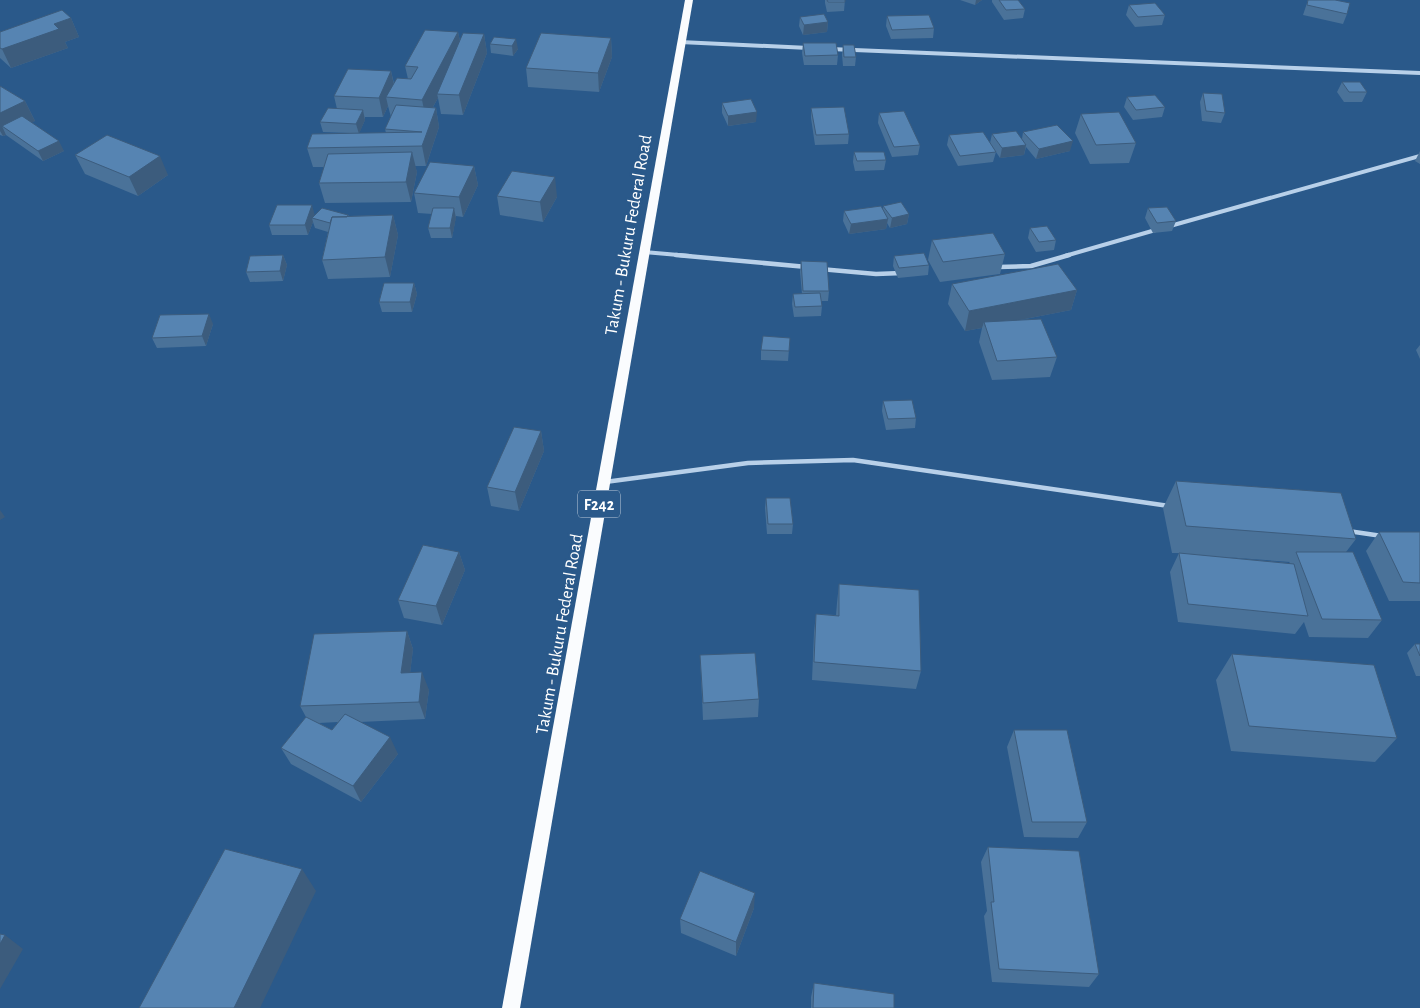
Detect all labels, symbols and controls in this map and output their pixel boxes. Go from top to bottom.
street label: Takum - Bukuru Federal Road [602,134,655,337]
road number: F242 [578,490,620,518]
street label: Takum - Bukuru Federal Road [533,533,586,736]

